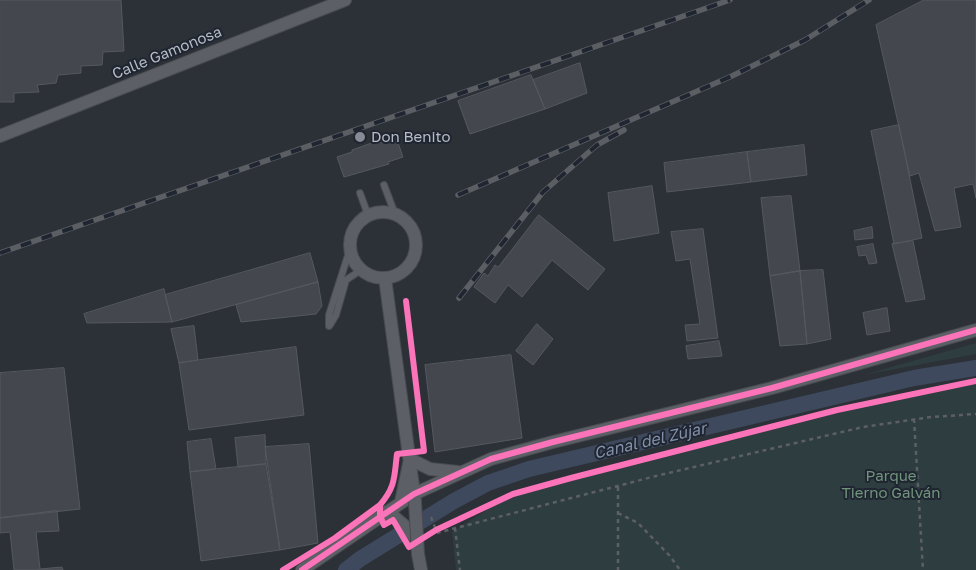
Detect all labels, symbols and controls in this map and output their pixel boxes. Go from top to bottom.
street label: Calle Gamonosa [110,23,224,83]
place label: Don Benito [371,128,450,146]
marker: Don Benito [353,130,367,144]
water label: Canal del Zújar [592,419,708,463]
park label: Parque Tierno Galván [841,467,941,502]

